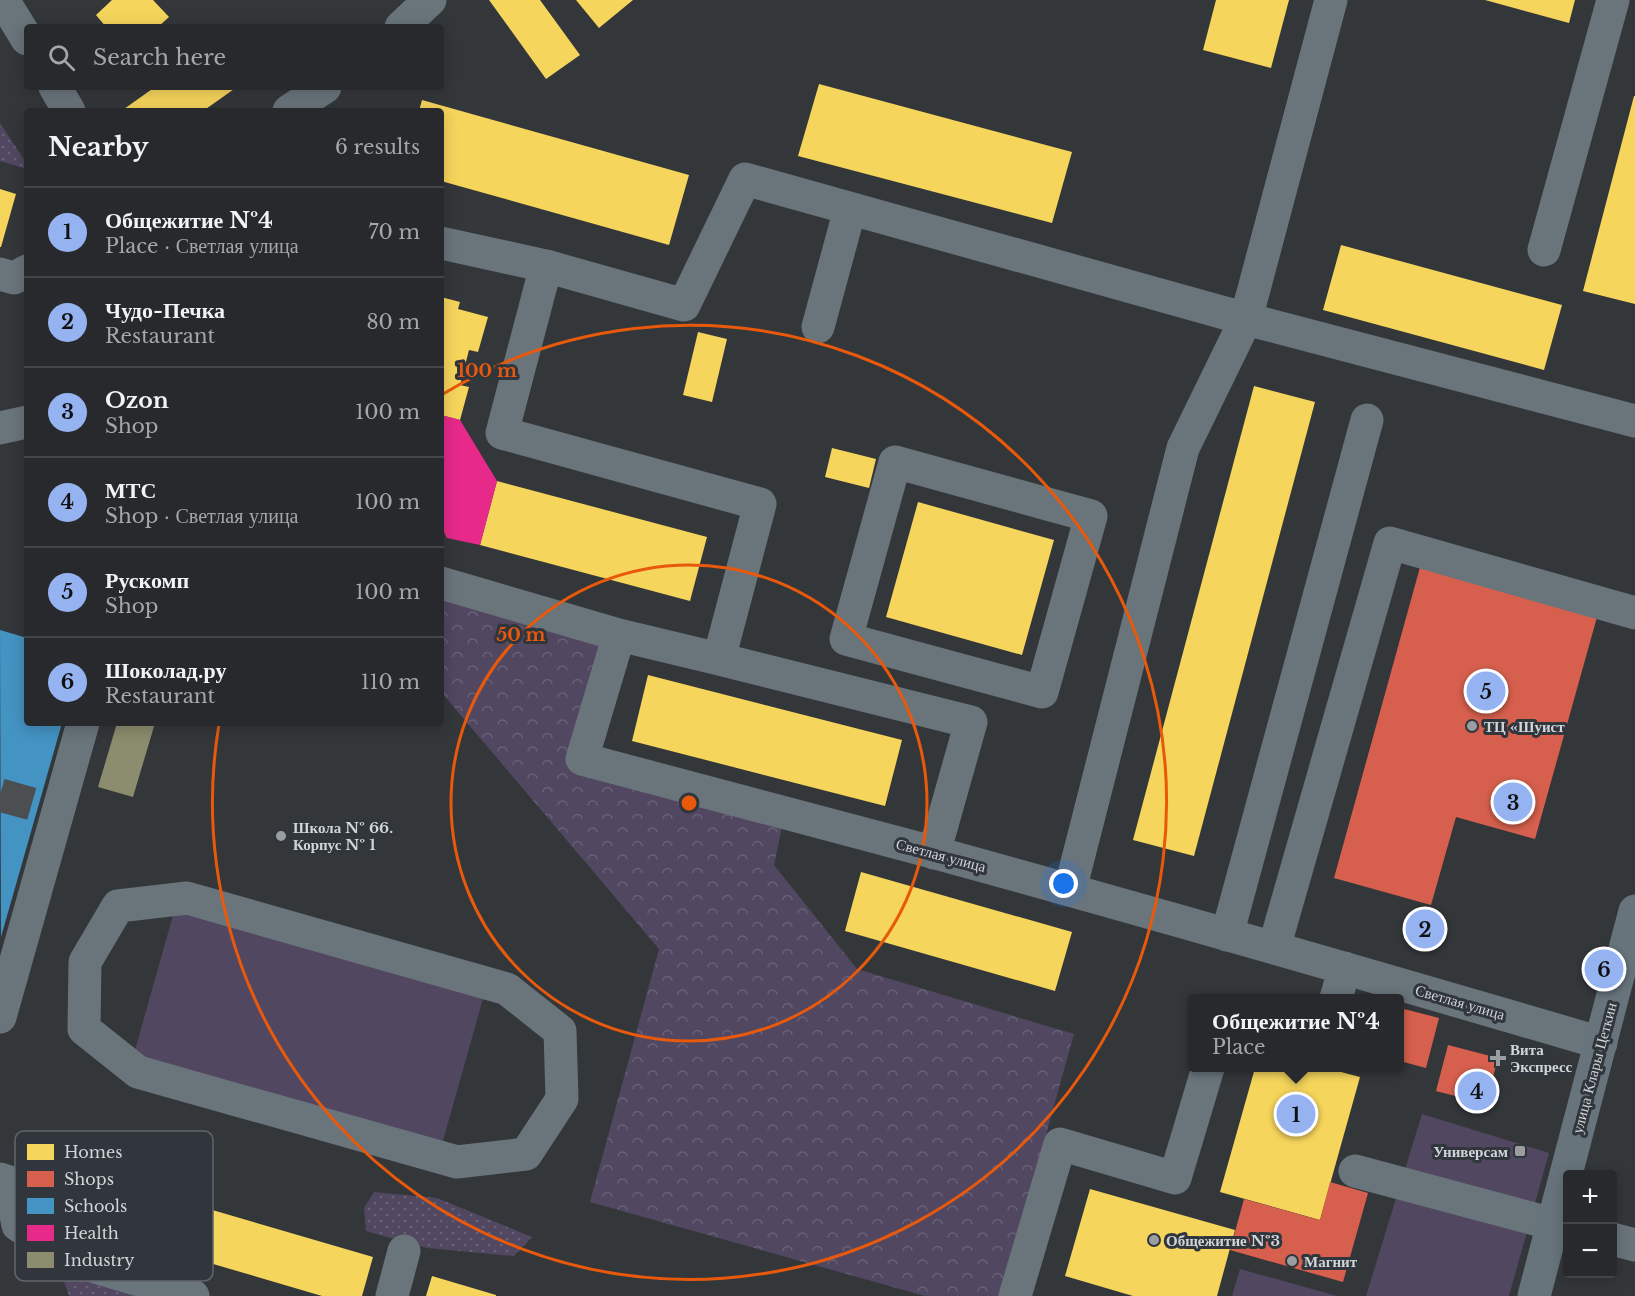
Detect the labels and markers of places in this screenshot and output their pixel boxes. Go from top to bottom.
pin: 5 [1466,668,1506,714]
place label: ТЦ «Шуист [1484,717,1565,736]
marker: ТЦ «Шуист [1465,719,1479,733]
pin: 3 [1494,780,1532,824]
centre of rings [679,793,699,813]
place label: Школа № 66. Корпус № 1 [293,818,393,854]
marker: Школа № 66. Корпус № 1 [274,829,288,843]
pin: 2 [1406,906,1444,952]
pin: 6 [1584,946,1624,992]
place label: Вита Экспресс [1510,1040,1573,1076]
marker: Вита Экспресс [1491,1051,1505,1065]
pin: 4 [1458,1068,1496,1114]
pin: 1 [1276,1092,1316,1136]
place label: Универсам [1433,1142,1508,1161]
marker: Универсам [1513,1144,1527,1158]
place label: Общежитие №3 [1166,1231,1280,1250]
marker: Общежитие №3 [1147,1233,1161,1247]
place label: Магнит [1304,1252,1358,1271]
marker: Магнит [1285,1254,1299,1268]

